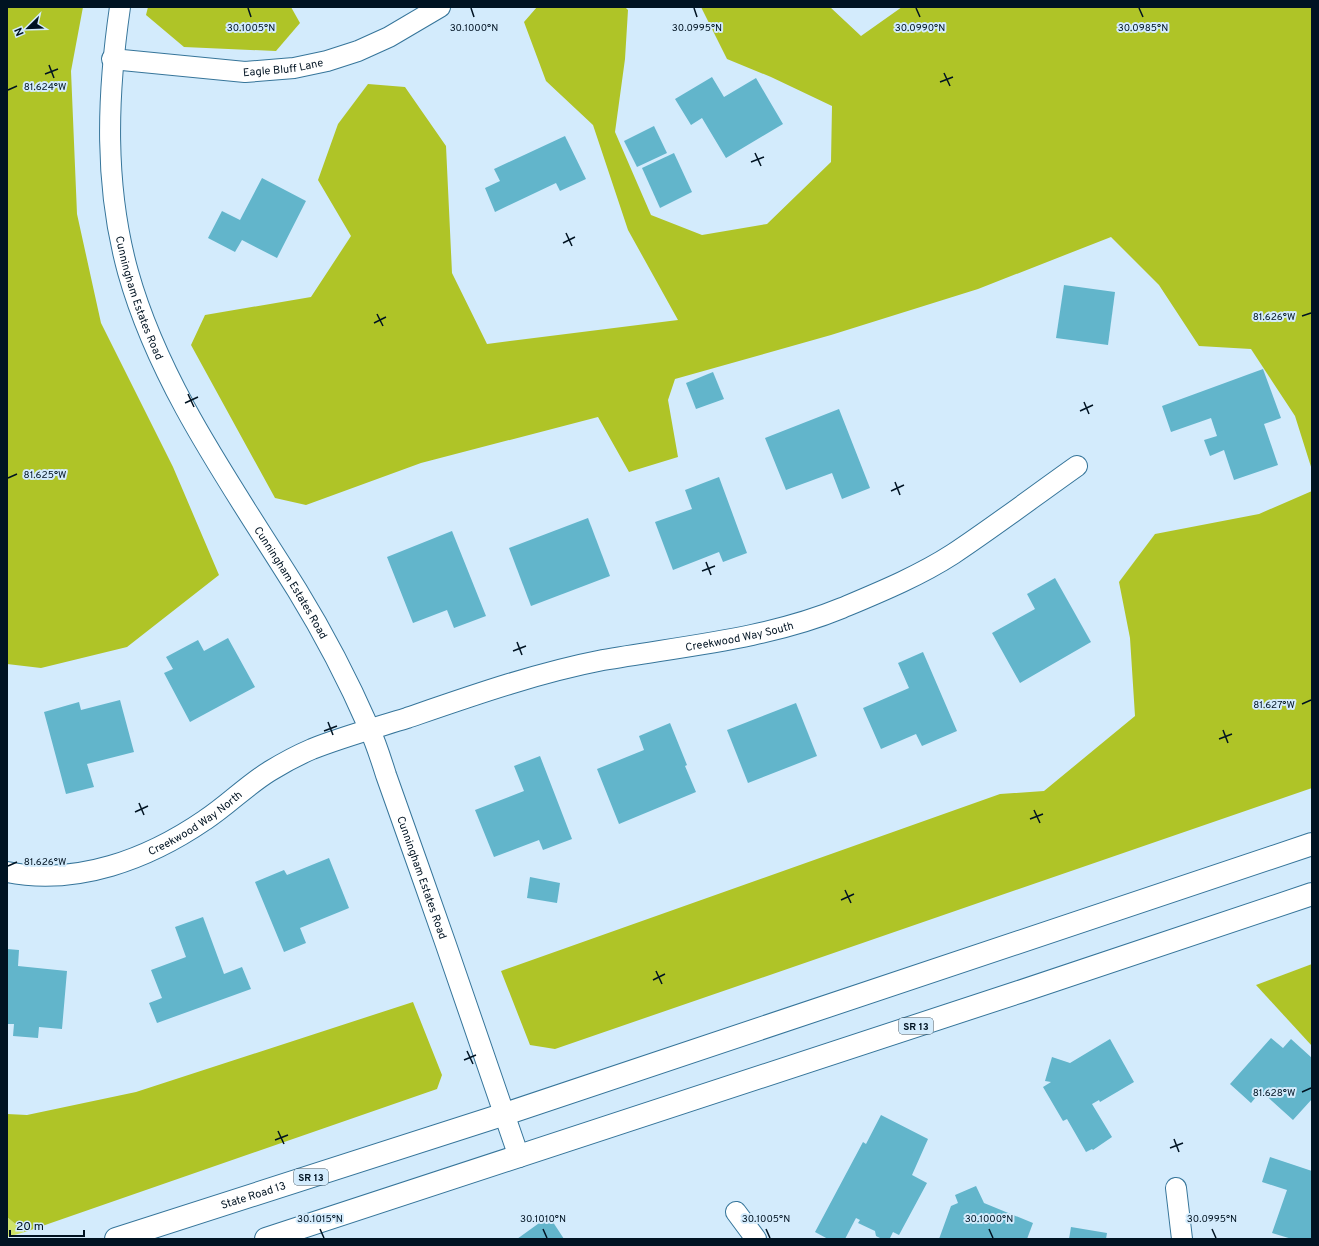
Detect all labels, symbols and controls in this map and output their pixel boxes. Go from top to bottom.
north arrow [8,8,48,48]
text: 30.1005°N [227,22,275,35]
text: 30.1000°N [450,22,498,35]
text: 30.0995°N [672,22,722,35]
text: 30.0990°N [895,22,945,35]
text: 30.0985°N [1118,22,1168,35]
text: N [12,25,28,38]
street label: Eagle Bluff Lane [242,56,325,80]
text: 81.624°W [24,81,66,94]
street label: Cunningham Estates Road [112,235,166,362]
text: 81.626°W [1253,311,1295,324]
text: 81.625°W [24,469,66,482]
street label: Cunningham Estates Road [250,524,330,642]
street label: Creekwood Way South [684,619,795,655]
text: 81.627°W [1253,699,1295,712]
street label: Creekwood Way North [146,788,245,859]
street label: Cunningham Estates Road [393,814,450,941]
text: 81.626°W [24,856,66,869]
road number: SR 13 [899,1018,933,1034]
text: 81.628°W [1253,1087,1295,1100]
road number: SR 13 [294,1169,328,1185]
street label: State Road 13 [219,1179,288,1213]
scale bar [10,1212,84,1238]
text: 30.1015°N [297,1213,343,1226]
text: 30.1010°N [520,1213,566,1226]
text: 30.1005°N [742,1213,790,1226]
text: 30.1000°N [965,1213,1013,1226]
text: 30.0995°N [1187,1213,1237,1226]
text: 20 m [16,1219,44,1235]

